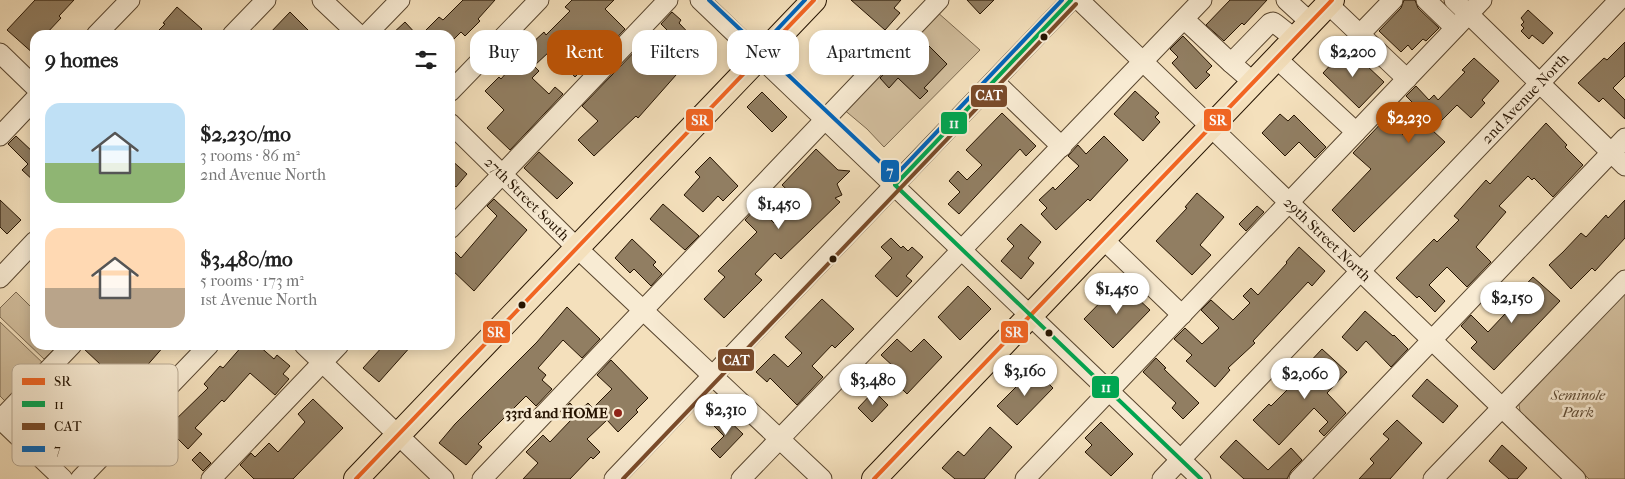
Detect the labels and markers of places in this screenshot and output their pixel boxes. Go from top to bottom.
unlabelled marker [1039,32,1049,42]
pin: $2,200 [1312,36,1394,78]
pin: $2,230 [1368,102,1450,144]
pin: $1,450 [738,188,820,230]
unlabelled marker [828,254,838,264]
pin: $1,450 [1076,272,1158,315]
pin: $2,150 [1471,282,1553,324]
unlabelled marker [517,300,527,310]
unlabelled marker [1044,328,1054,338]
pin: $3,160 [984,354,1066,397]
pin: $2,060 [1264,358,1346,400]
pin: $3,480 [832,364,914,406]
pin: $2,310 [685,394,767,436]
place label: 33rd and HOME [505,404,609,422]
marker: 33rd and HOME [612,407,624,419]

